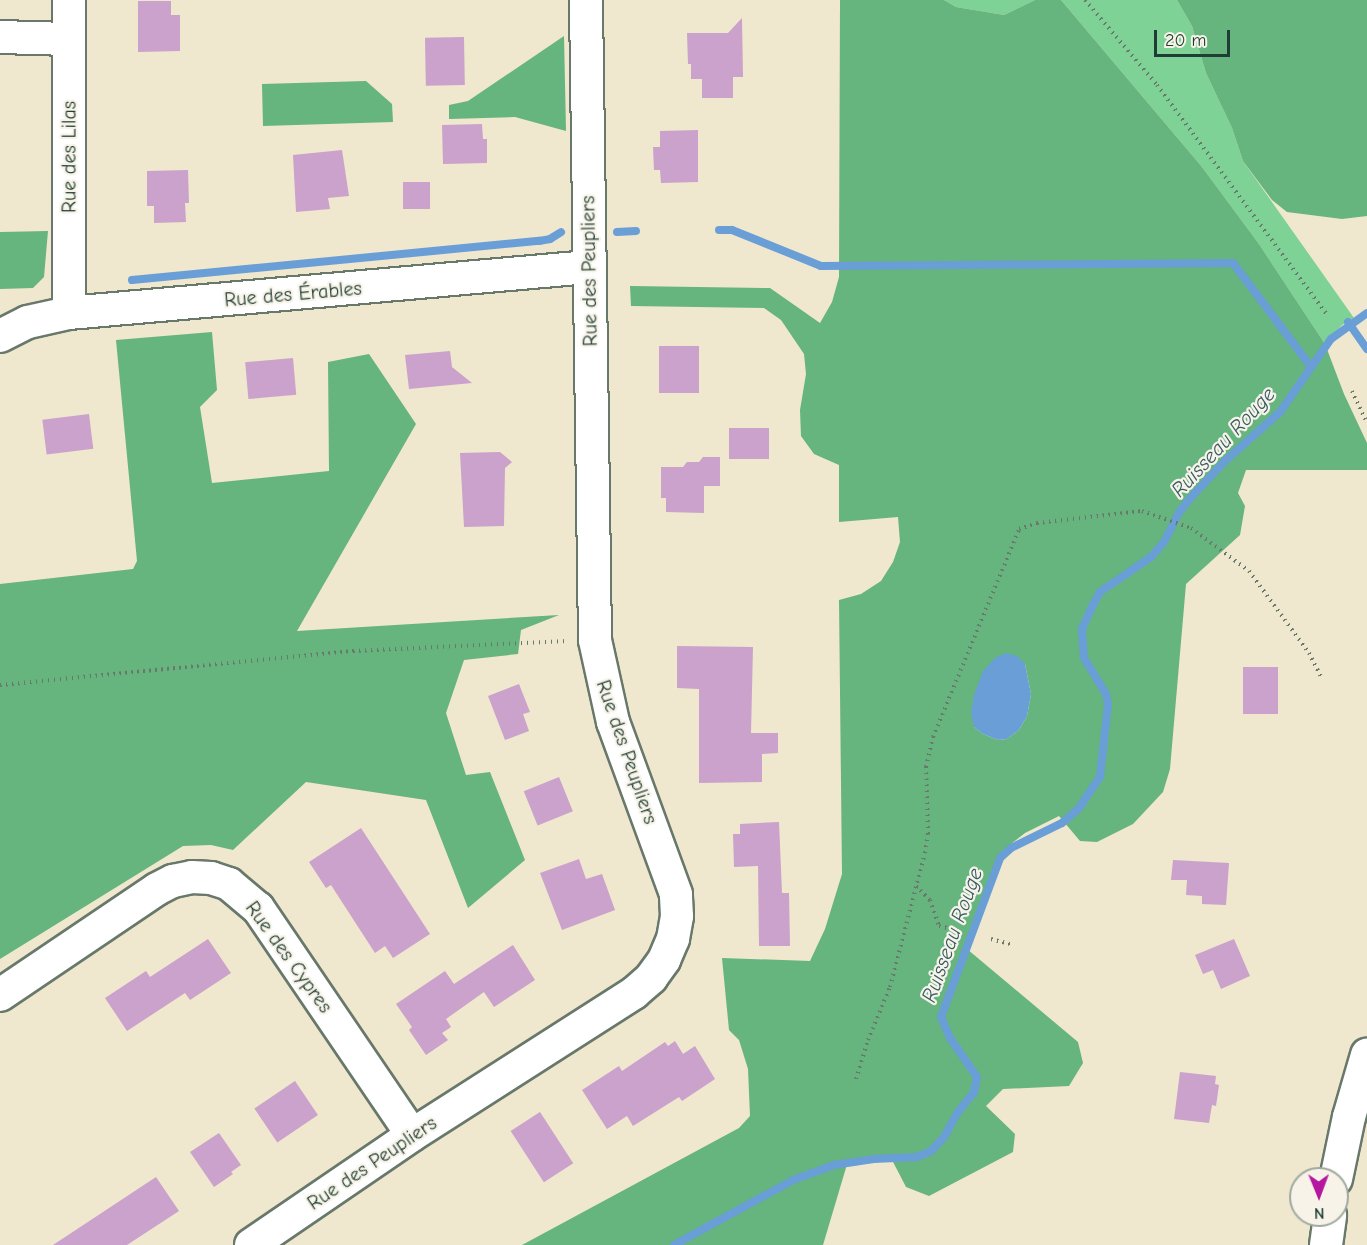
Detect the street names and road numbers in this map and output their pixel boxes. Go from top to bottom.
street label: Rue des Lilas [57,101,81,213]
street label: Rue des Peupliers [576,195,602,347]
street label: Rue des Érables [223,276,363,312]
street label: Rue des Peupliers [591,677,663,827]
street label: Rue des Cypres [240,896,338,1018]
street label: Rue des Peupliers [303,1111,441,1215]

